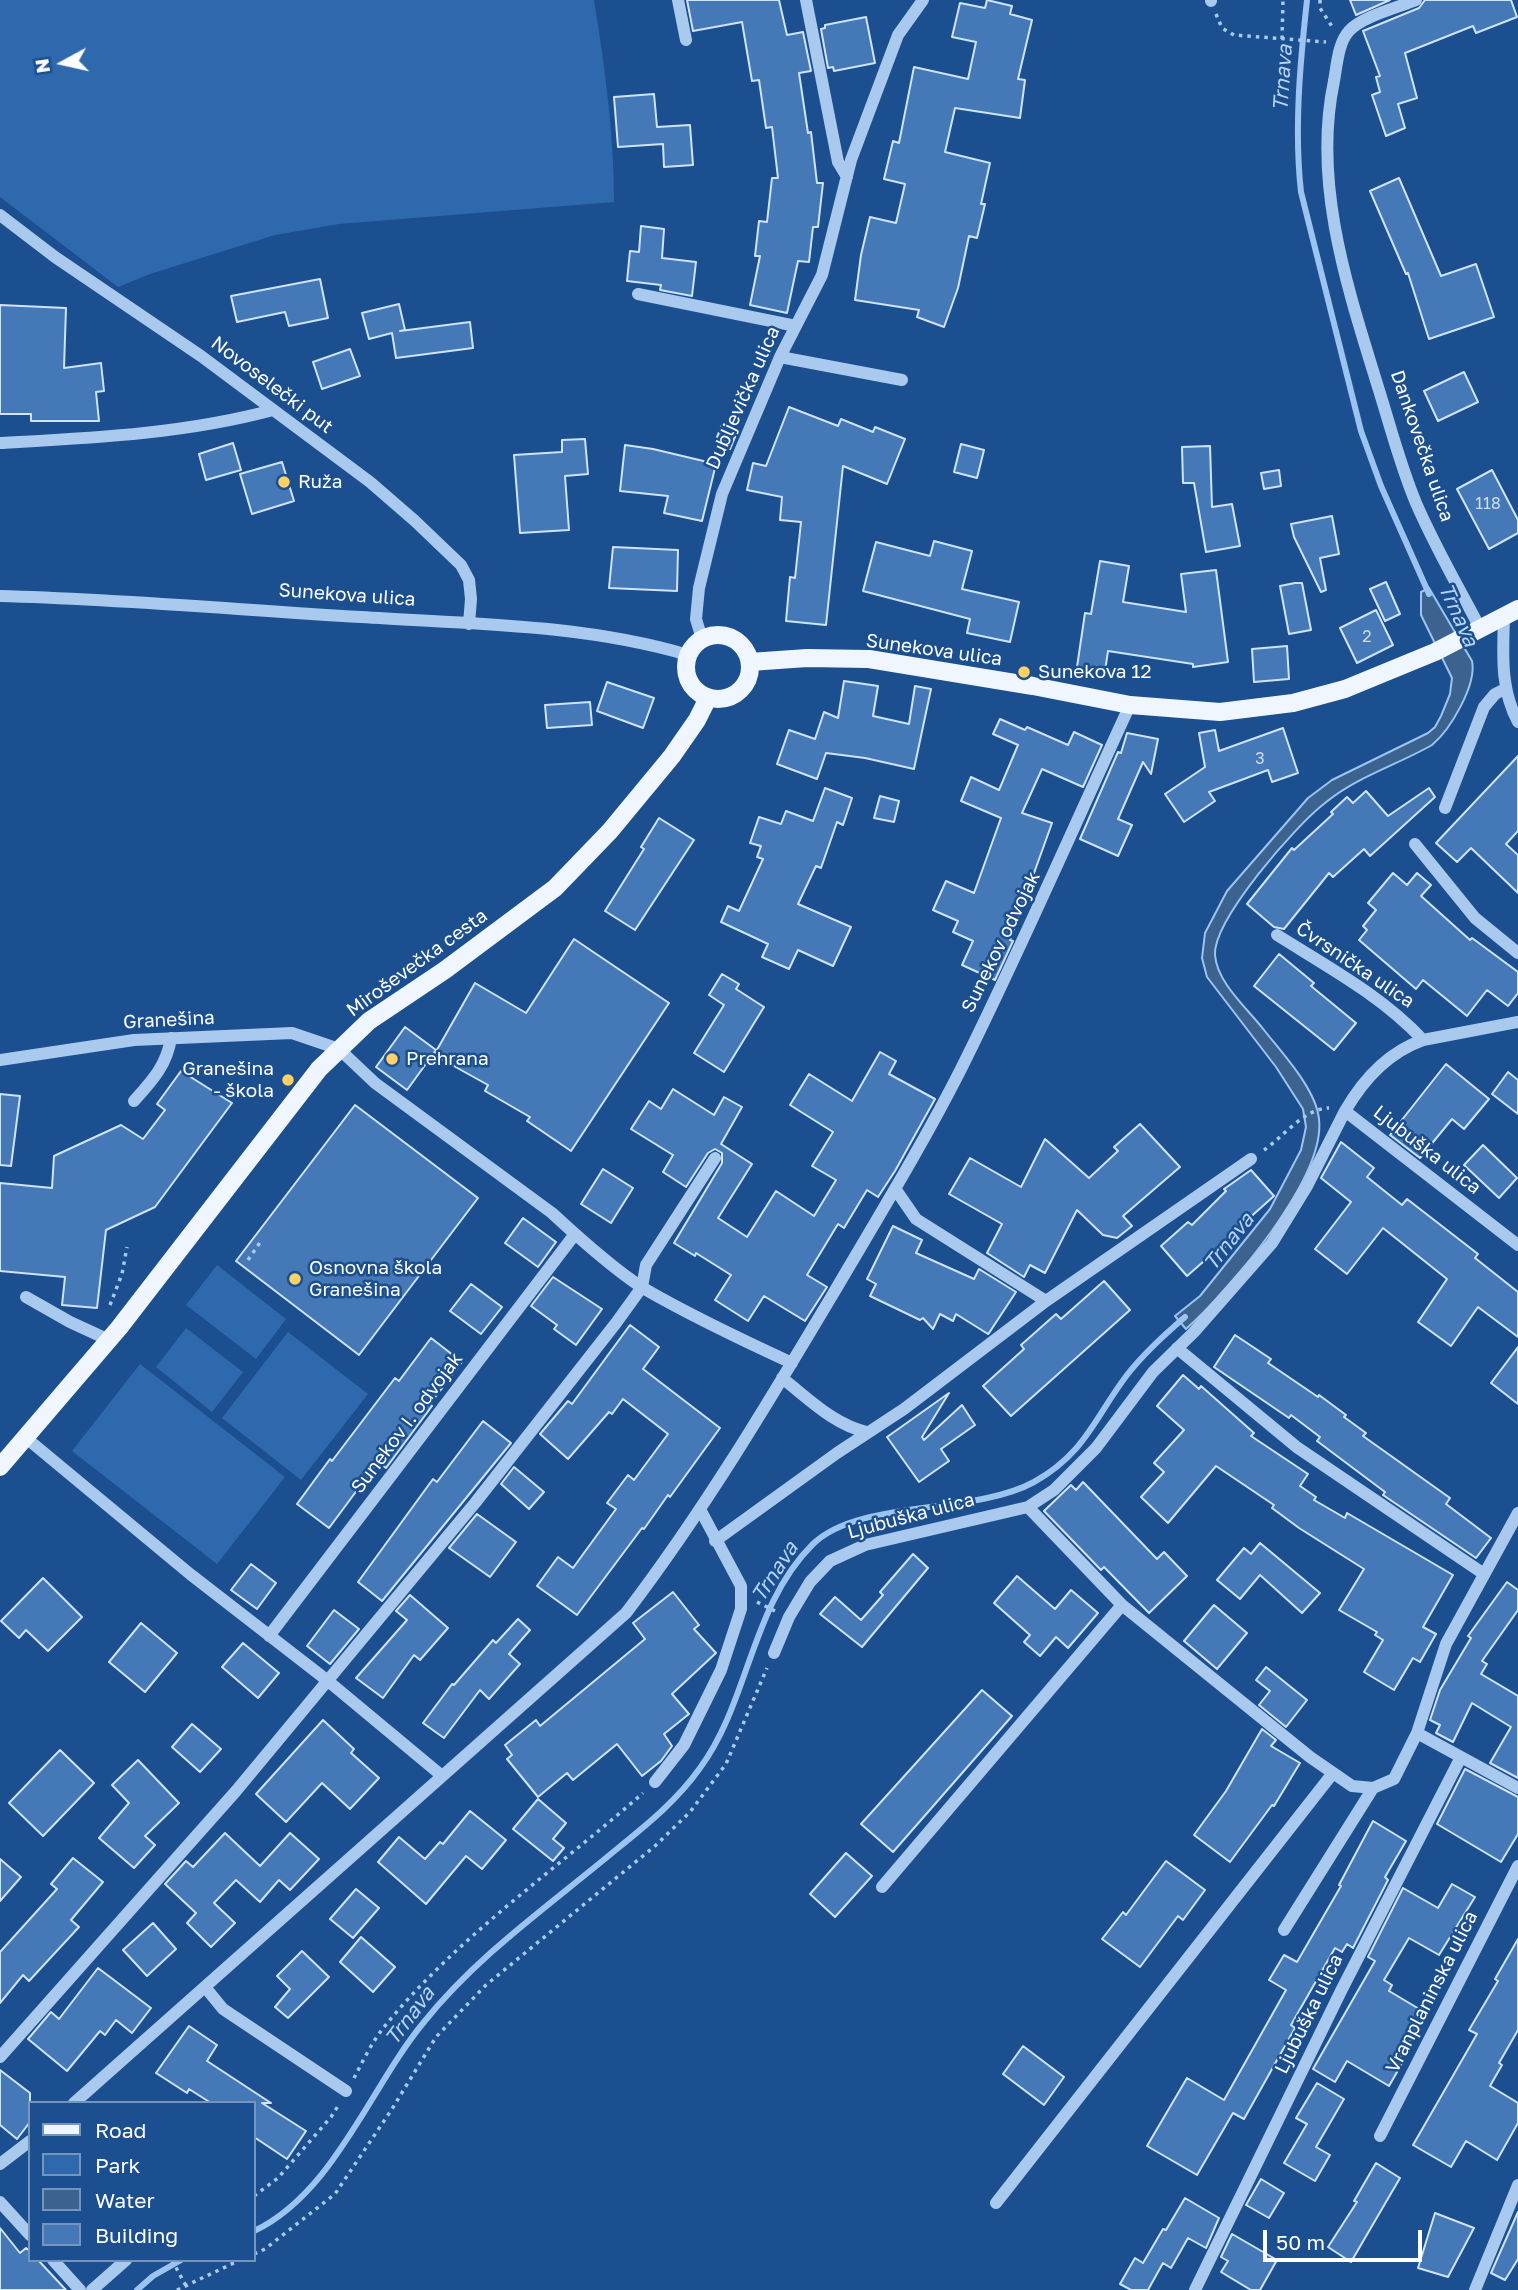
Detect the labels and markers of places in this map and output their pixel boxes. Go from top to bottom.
place label: Ruža [298,471,342,493]
marker: Ruža [276,474,292,490]
place label: Sunekova 12 [1038,661,1152,683]
marker: Sunekova 12 [1016,664,1032,680]
place label: Prehrana [406,1048,489,1070]
marker: Prehrana [384,1051,400,1067]
place label: Granešina - škola [182,1058,274,1102]
marker: Granešina - škola [280,1072,296,1088]
place label: Osnovna škola Granešina [309,1257,442,1301]
marker: Osnovna škola Granešina [287,1271,303,1287]

